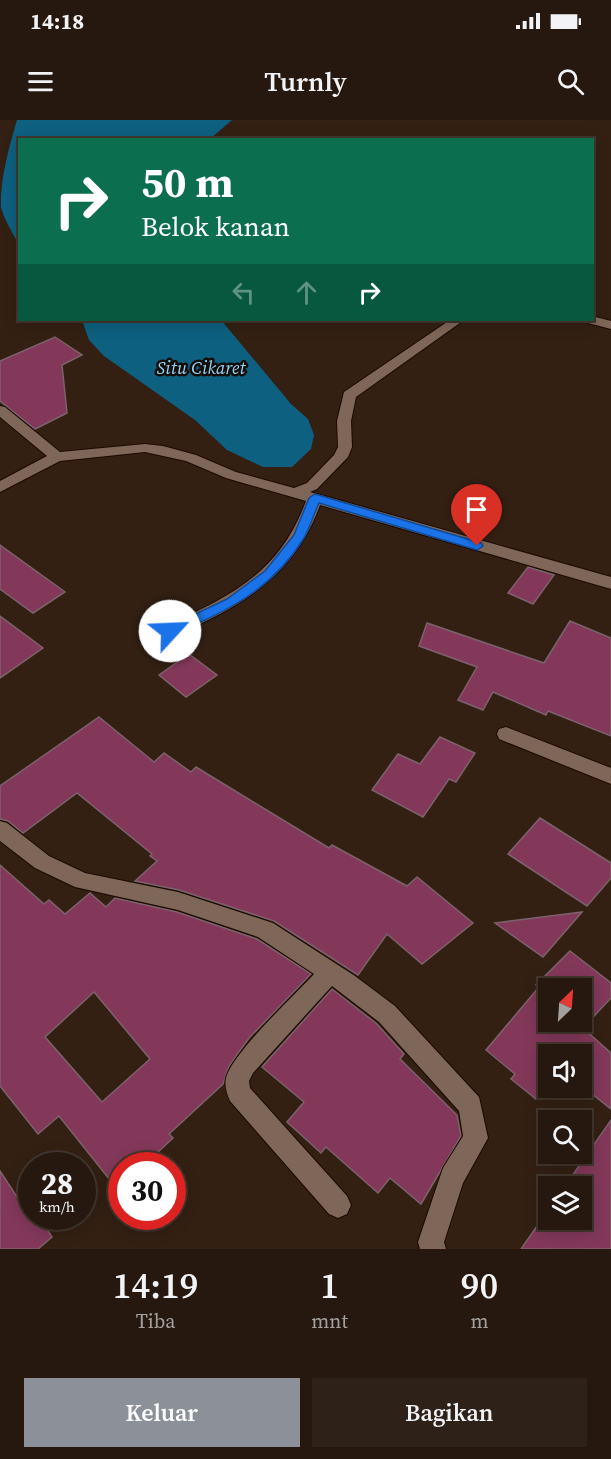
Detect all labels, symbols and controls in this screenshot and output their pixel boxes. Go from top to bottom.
text: 14:18 [30,6,84,36]
text: Turnly [264,63,347,100]
icon: menu [24,65,57,98]
icon: search [554,65,587,98]
text: 50 m [141,153,234,211]
icon: right [42,162,120,240]
text: Belok kanan [141,208,290,245]
icon: left [227,276,260,309]
icon: ahead [290,276,323,309]
icon: right [353,276,386,309]
water label: Situ Cikaret [157,355,246,380]
pin [451,484,502,546]
icon: arrive [460,493,493,526]
position arrow [138,599,202,663]
north arrow [538,978,592,1032]
map controls [538,978,592,1230]
button: sound [538,1044,592,1098]
button: search [538,1110,592,1164]
speed limit sign: 30 [108,1152,186,1230]
text: 28 [41,1163,73,1204]
button: layers [538,1176,592,1230]
text: km/h [39,1196,75,1217]
text: 14:19 [113,1261,199,1310]
text: 1 [320,1261,339,1310]
text: 90 [461,1261,498,1310]
text: Tiba [136,1307,176,1335]
text: mnt [311,1307,348,1335]
text: m [470,1307,488,1335]
button: Keluar [24,1378,300,1447]
button: Bagikan [312,1378,587,1447]

